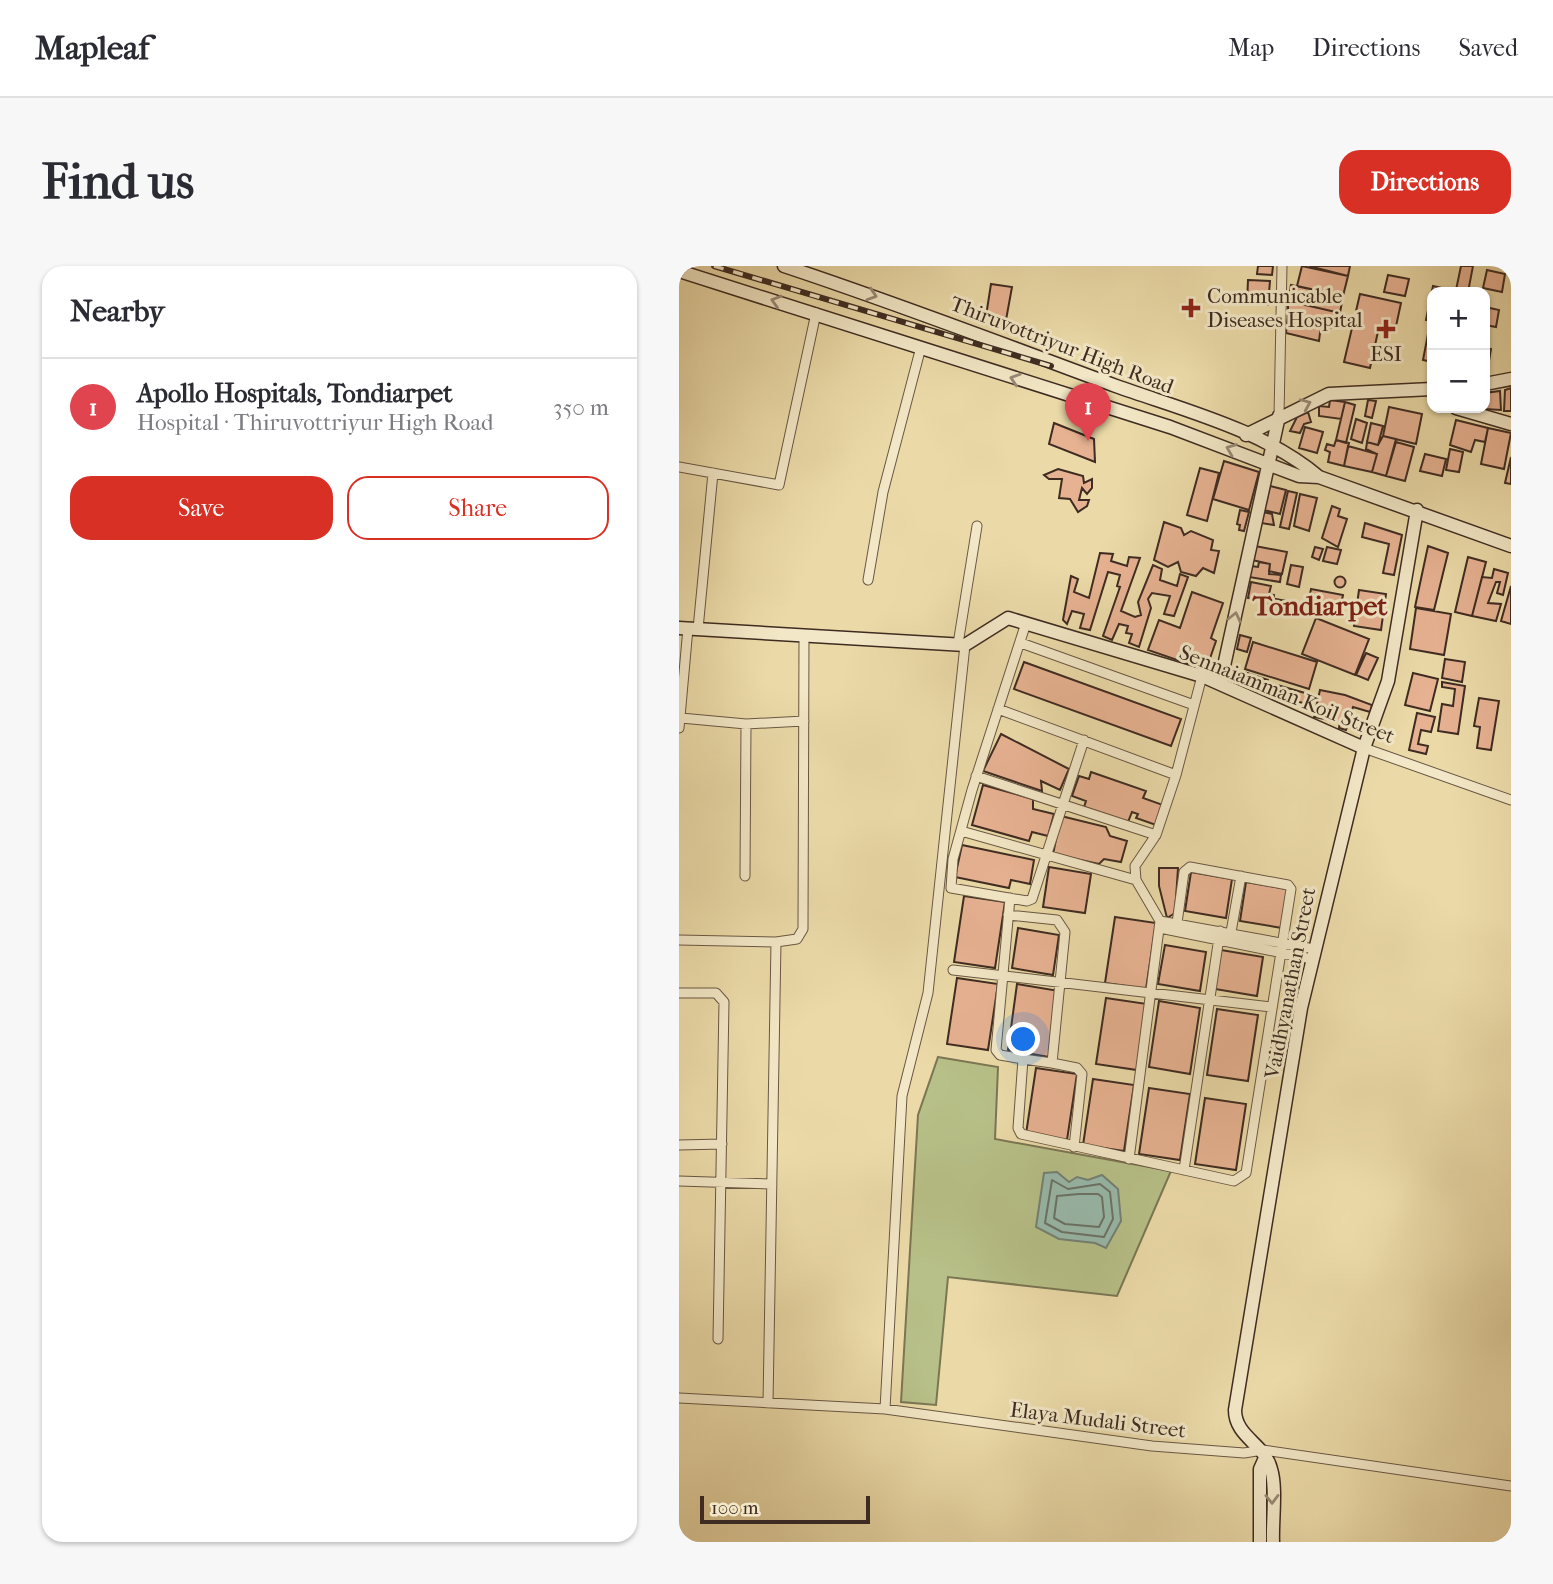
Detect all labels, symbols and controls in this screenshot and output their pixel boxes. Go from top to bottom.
text: Mapleaf [35,29,149,68]
text: Map [1228,34,1274,62]
text: Directions [1312,34,1420,62]
text: Saved [1458,34,1518,62]
button: Directions [1339,150,1511,214]
text: Find us [42,153,194,211]
place label: Communicable Diseases Hospital [1207,284,1363,332]
one-way arrow [866,287,878,301]
map controls [1427,287,1490,413]
button: + [1427,287,1490,350]
street label: Thiruvottriyur High Road [947,291,1178,399]
text: Nearby [70,294,165,329]
one-way arrow [770,294,782,309]
marker: Communicable Diseases Hospital [1181,298,1201,318]
marker: ESI [1376,319,1396,339]
place label: ESI [1370,342,1402,366]
button: − [1427,350,1490,413]
one-way arrow [1009,373,1022,387]
text: Apollo Hospitals, Tondiarpet [137,378,452,409]
pin: 1 [1065,383,1111,441]
text: 1 [89,394,97,421]
text: 350 m [553,394,609,421]
one-way arrow [1299,398,1311,412]
text: Hospital · Thiruvottriyur High Road [137,409,494,436]
one-way arrow [1226,444,1238,458]
button: Save [70,476,333,540]
button: Share [347,476,609,540]
district label: Tondiarpet [1252,589,1388,622]
one-way arrow [1227,611,1242,623]
street label: Sennaiamman Koil Street [1176,640,1399,748]
street label: Vaidhyanathan Street [1259,885,1320,1082]
your location [1006,1022,1040,1056]
street label: Elaya Mudali Street [1009,1397,1188,1443]
scale bar [700,1493,870,1525]
one-way arrow [1264,1494,1280,1505]
text: 100 m [711,1497,759,1519]

